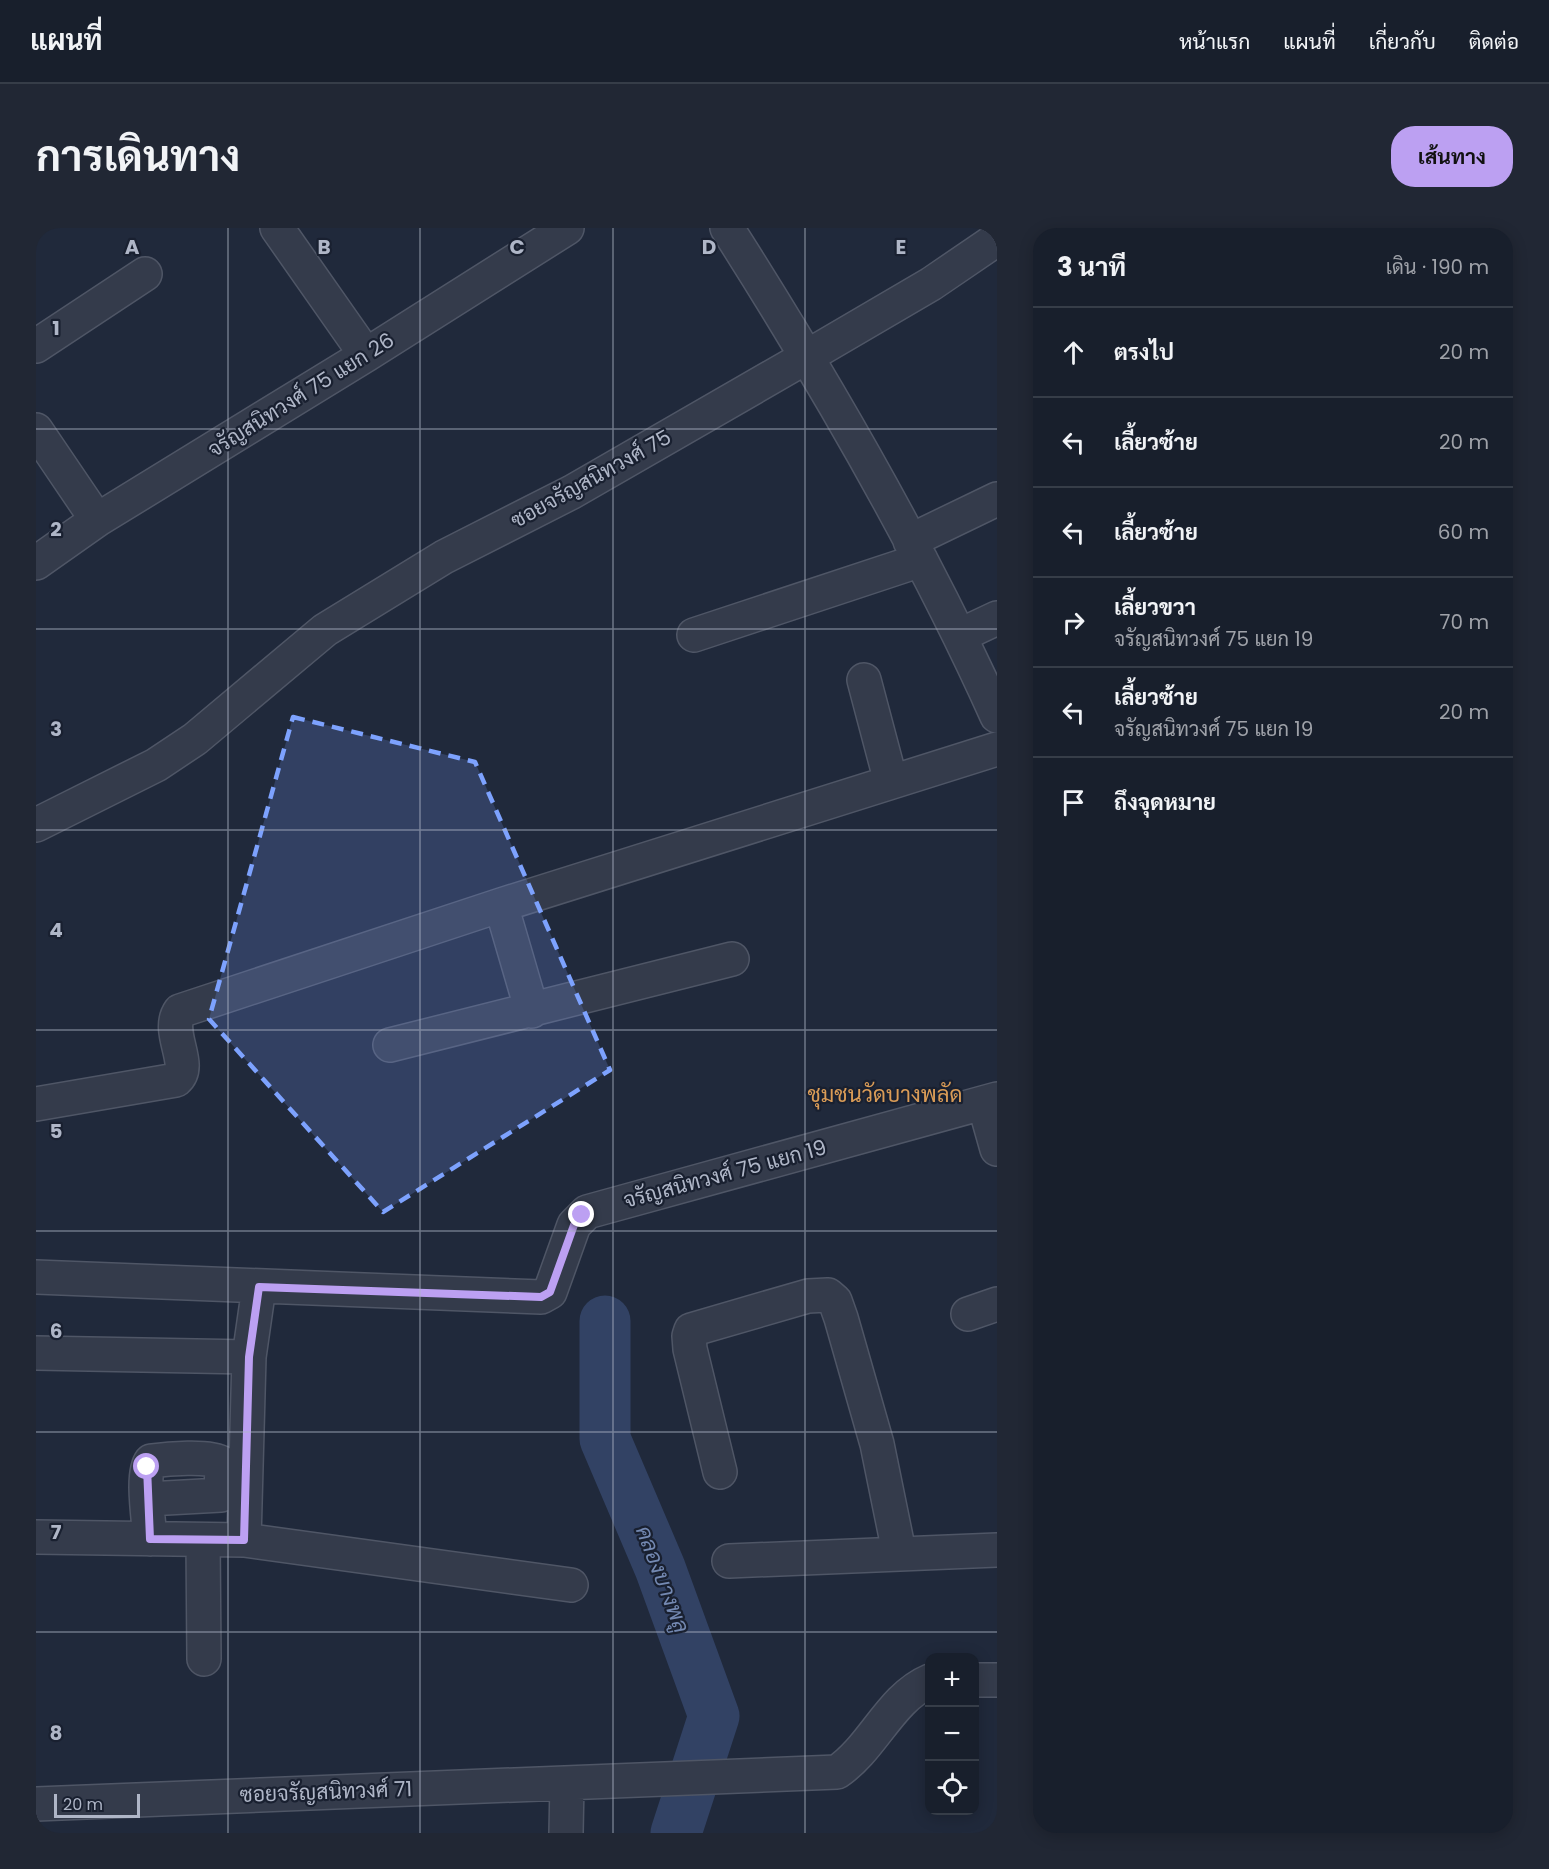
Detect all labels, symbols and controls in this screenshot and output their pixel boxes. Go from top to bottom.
text: แผนที่ [30,21,103,60]
text: หน้าแรก [1179,27,1250,56]
text: แผนที่ [1283,27,1336,56]
text: เกี่ยวกับ [1369,27,1436,56]
text: ติดต่อ [1469,27,1519,56]
button: เส้นทาง [1391,126,1513,187]
text: การเดินทาง [36,127,240,186]
text: A [125,233,140,261]
text: B [317,233,331,261]
text: C [509,233,525,261]
text: D [702,233,716,261]
text: E [896,233,906,261]
text: 3 นาที [1057,249,1126,285]
text: เดิน · 190 m [1386,253,1489,281]
text: 1 [52,314,60,342]
street label: จรัญสนิทวงศ์ 75 แยก 26 [202,325,399,464]
icon: ahead [1057,336,1090,369]
text: ตรงไป [1114,337,1174,368]
text: 20 m [1439,338,1489,366]
street label: ซอยจรัญสนิทวงศ์ 75 [505,422,676,535]
icon: left [1057,426,1090,459]
text: เลี้ยวซ้าย [1114,427,1198,458]
text: 20 m [1439,428,1489,456]
text: 2 [50,515,62,543]
icon: left [1057,516,1090,549]
text: เลี้ยวซ้าย [1114,517,1198,548]
text: 60 m [1438,518,1489,546]
text: เลี้ยวขวา [1114,592,1196,623]
icon: right [1057,606,1090,639]
text: 70 m [1440,608,1489,636]
text: จรัญสนิทวงศ์ 75 แยก 19 [1114,625,1313,653]
text: เลี้ยวซ้าย [1114,682,1198,713]
icon: left [1057,696,1090,729]
text: 20 m [1439,698,1489,726]
text: 3 [50,715,62,743]
text: จรัญสนิทวงศ์ 75 แยก 19 [1114,715,1313,743]
icon: arrive [1057,786,1090,819]
text: ถึงจุดหมาย [1114,787,1216,818]
text: 4 [49,916,63,944]
district label: ชุมชนวัดบางพลัด [808,1079,962,1110]
text: 5 [50,1117,63,1145]
street label: จรัญสนิทวงศ์ 75 แยก 19 [620,1132,830,1215]
route end [568,1201,594,1227]
text: 6 [50,1317,62,1345]
route start [133,1453,159,1479]
text: 7 [51,1518,62,1546]
water label: คลองบางพลู [628,1521,697,1637]
map controls [925,1653,979,1815]
button: + [925,1653,979,1707]
button: − [925,1707,979,1761]
text: 8 [50,1719,62,1747]
button: locate [925,1761,979,1815]
street label: ซอยจรัญสนิทวงศ์ 71 [239,1774,413,1809]
scale bar [54,1791,140,1818]
text: 20 m [63,1793,103,1816]

